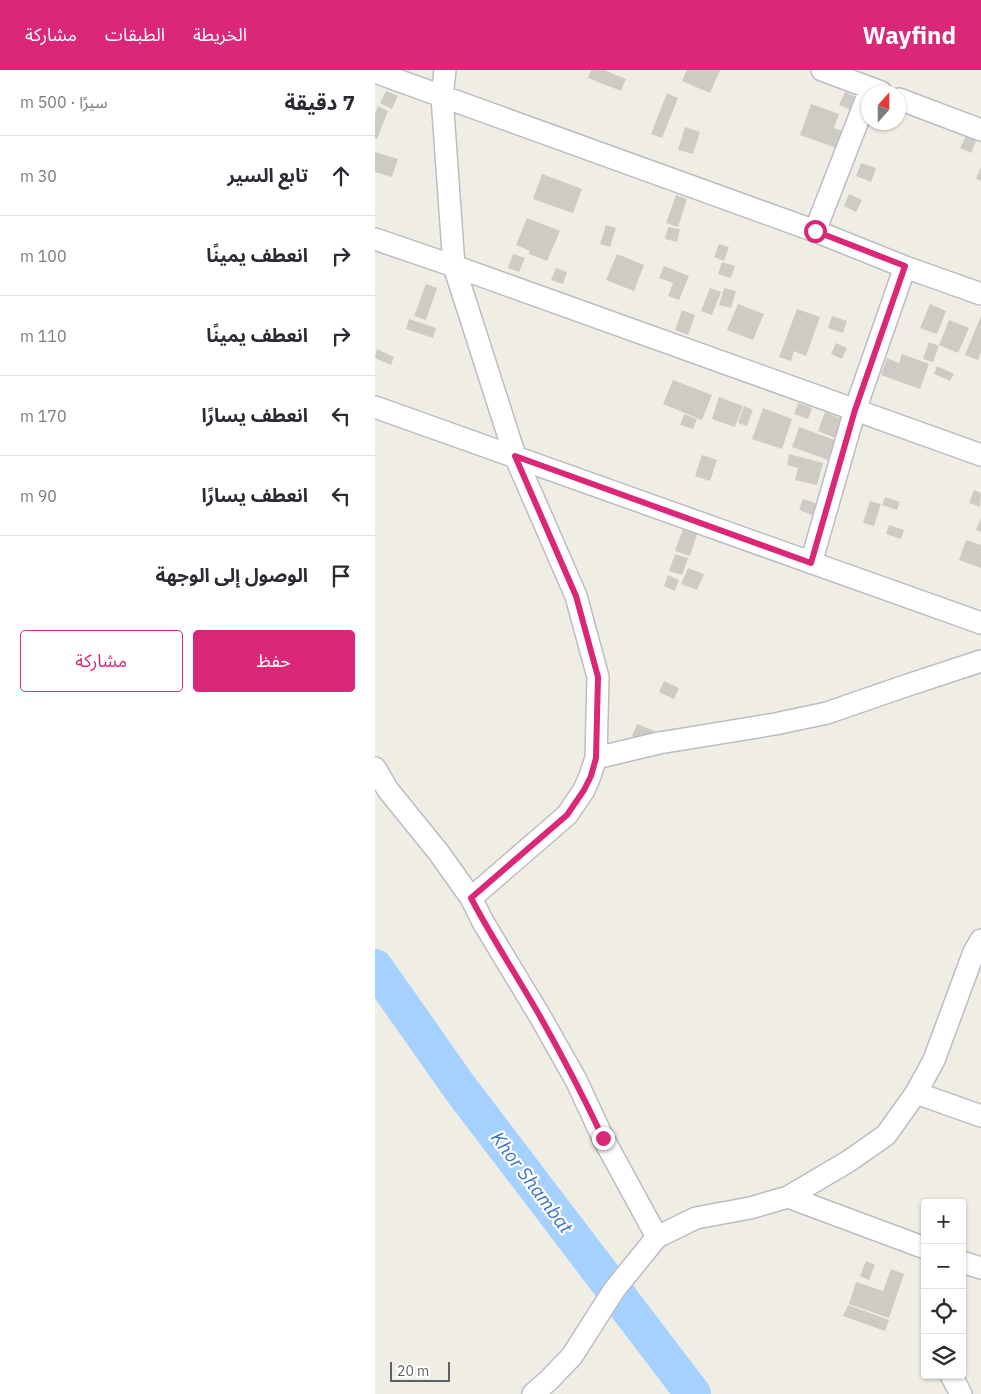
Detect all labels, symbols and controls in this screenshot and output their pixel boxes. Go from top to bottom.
text: Wayfind [863,19,956,51]
text: مشاركة [25,23,77,46]
text: الطبقات [105,23,165,46]
text: الخريطة [193,23,247,46]
north arrow [861,85,906,130]
text: 7 دقيقة [285,88,355,116]
text: سيرًا · 500 m [20,92,108,112]
icon: ahead [327,162,355,190]
text: تابع السير [227,163,308,187]
text: 30 m [20,166,57,186]
route start [804,220,827,243]
icon: right [327,242,355,270]
text: انعطف يمينًا [206,243,308,267]
text: 100 m [20,246,67,266]
icon: right [327,322,355,350]
text: انعطف يمينًا [206,323,308,347]
text: 110 m [20,326,67,346]
icon: left [327,402,355,430]
text: انعطف يسارًا [201,403,308,427]
text: 170 m [20,406,67,426]
icon: left [327,482,355,510]
text: انعطف يسارًا [201,483,308,507]
text: 90 m [20,486,57,506]
icon: arrive [327,562,355,590]
text: الوصول إلى الوجهة [156,563,308,587]
button: مشاركة [20,630,183,692]
button: حفظ [193,630,355,692]
water label: Khor Shambat [486,1126,579,1238]
route end [592,1127,615,1150]
map controls [921,1199,966,1379]
button: + [921,1199,966,1244]
button: − [921,1244,966,1289]
button: locate [921,1289,966,1334]
button: layers [921,1334,966,1379]
scale bar [390,1359,450,1382]
text: 20 m [397,1362,429,1380]

